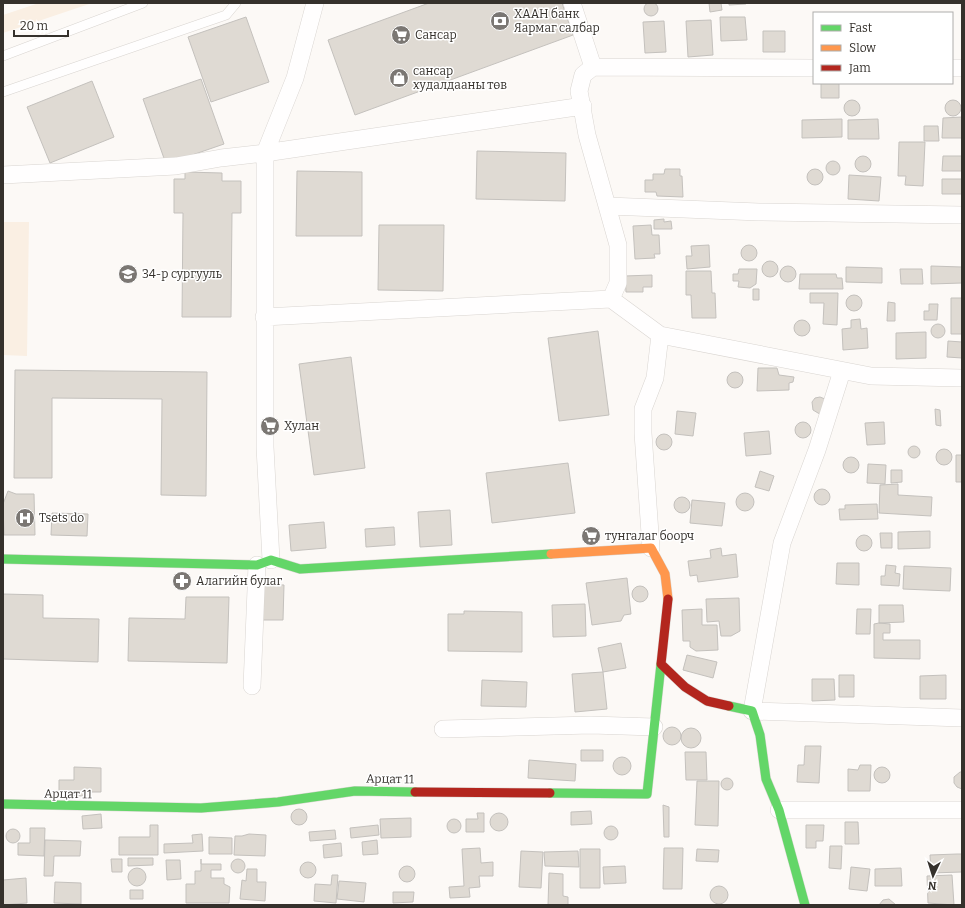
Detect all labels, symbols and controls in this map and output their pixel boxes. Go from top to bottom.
place label: ХААН банк Яармаг салбар [514,7,600,35]
bank icon: ХААН банк Яармаг салбар [489,10,511,32]
scale bar [14,12,68,38]
legend [813,12,953,84]
text: 20 m [20,19,49,33]
text: Fast [849,21,873,35]
supermarket icon: Сансар [390,24,412,46]
place label: Сансар [415,28,457,42]
text: Slow [849,41,876,55]
text: Jam [848,61,871,75]
place label: сансар худалдааны төв [413,64,507,92]
shop icon: сансар худалдааны төв [388,67,410,89]
school or university icon: 34-р сургууль [117,263,139,285]
place label: 34-р сургууль [142,267,222,281]
supermarket icon: Хулан [259,415,281,437]
place label: Хулан [284,419,319,433]
hospital icon: Tsets do [14,507,36,529]
place label: Tsets do [39,511,84,525]
supermarket icon: тунгалаг боорч [580,525,602,547]
place label: тунгалаг боорч [605,529,694,543]
pharmacy icon: Алагийн булаг [171,570,193,592]
place label: Алагийн булаг [196,574,282,588]
street label: Арцат 11 [366,772,414,786]
street label: Арцат 11 [44,787,92,801]
north arrow [913,856,953,896]
text: N [927,879,937,892]

